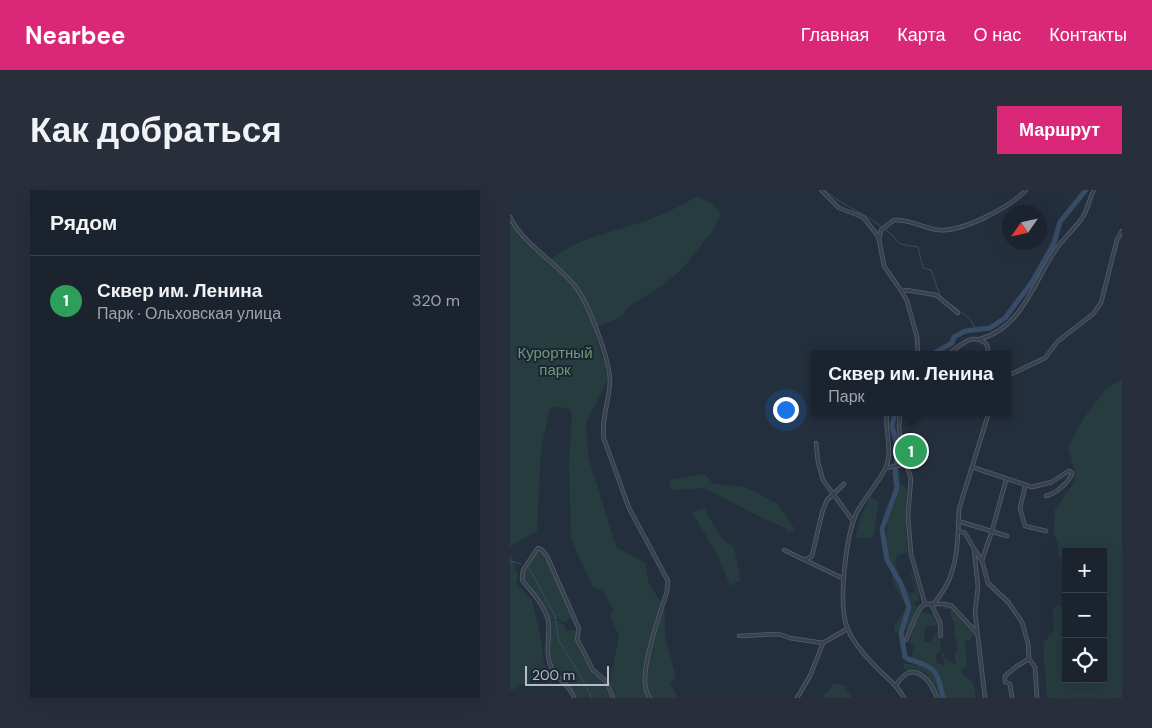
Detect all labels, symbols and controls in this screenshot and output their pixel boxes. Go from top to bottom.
text: Nearbee [25,20,125,51]
text: Главная [801,23,869,47]
text: Карта [897,23,946,47]
text: О нас [974,23,1021,47]
text: Контакты [1049,23,1127,47]
button: Маршрут [997,106,1122,154]
text: Как добраться [30,107,282,153]
north arrow [1002,205,1047,250]
text: Рядом [50,209,117,237]
text: Сквер им. Ленина [97,278,262,303]
text: 1 [63,290,69,311]
text: 320 m [412,290,460,311]
text: Парк · Ольховская улица [97,303,281,324]
park label: Курортный парк [517,343,593,380]
popup [811,351,1011,416]
text: Сквер им. Ленина [828,361,994,386]
text: Парк [828,386,865,407]
your location [773,397,799,423]
pin: 1 [895,432,927,470]
map controls [1062,548,1107,683]
button: + [1062,548,1107,593]
button: − [1062,593,1107,638]
button: locate [1062,638,1107,683]
scale bar [525,663,609,686]
text: 200 m [532,666,575,684]

